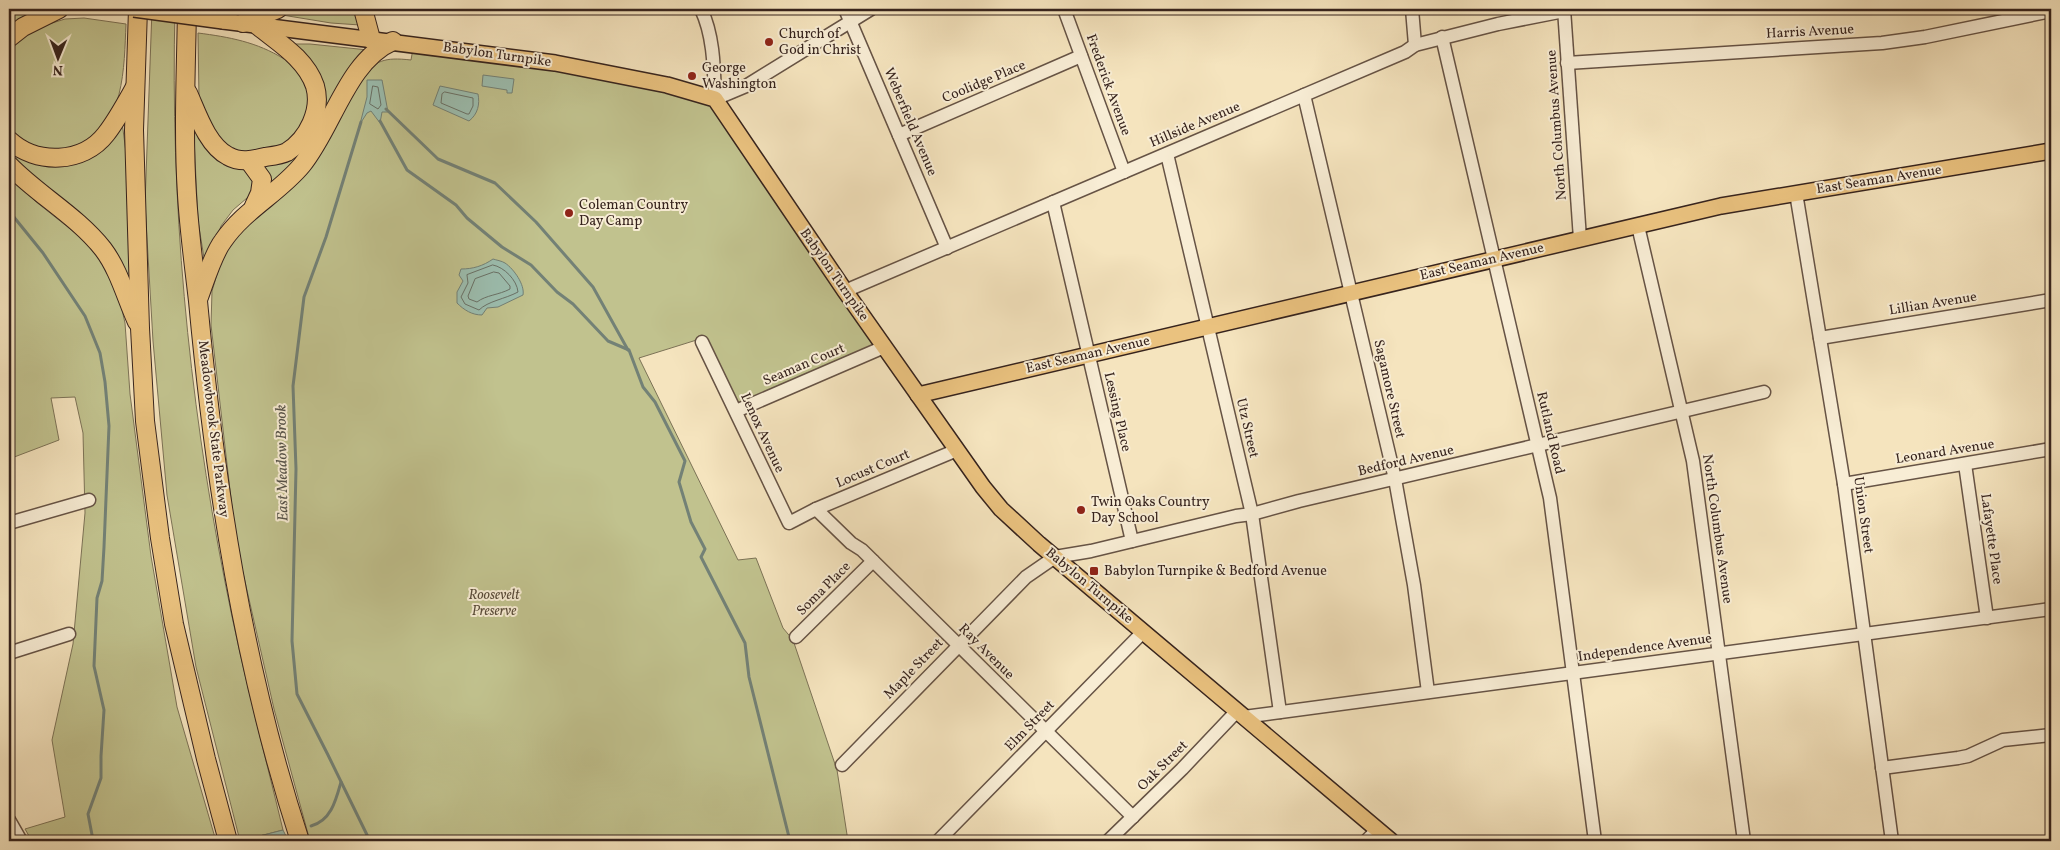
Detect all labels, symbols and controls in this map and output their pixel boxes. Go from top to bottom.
street label: Harris Avenue [1766,20,1855,44]
place label: Church of God in Christ [779,25,861,60]
north arrow [32,32,82,82]
street label: Frederick Avenue [1081,32,1135,139]
marker: Church of God in Christ [763,36,775,48]
street label: Babylon Turnpike [442,38,553,72]
street label: North Columbus Avenue [1542,49,1572,201]
street label: Coolidge Place [939,56,1029,108]
place label: George Washington [702,59,777,94]
text: N [53,60,63,79]
street label: Weberfield Avenue [879,65,942,179]
marker: George Washington [686,70,698,82]
street label: Hillside Avenue [1147,97,1243,153]
street label: East Seaman Avenue [1815,161,1943,199]
place label: Coleman Country Day Camp [579,196,688,231]
marker: Coleman Country Day Camp [563,207,575,219]
street label: Babylon Turnpike [795,225,873,325]
street label: East Seaman Avenue [1418,238,1546,286]
street label: Lillian Avenue [1888,288,1979,320]
street label: East Seaman Avenue [1024,331,1152,379]
street label: Sagamore Street [1368,338,1410,440]
street label: Meadowbrook State Parkway [193,339,233,519]
street label: Seaman Court [760,339,848,391]
street label: Lessing Place [1099,370,1135,454]
street label: Lenox Avenue [735,390,789,476]
street label: Rutland Road [1531,390,1569,476]
street label: Utz Street [1231,396,1263,460]
water label: East Meadow Brook [271,404,295,521]
street label: Leonard Avenue [1894,435,1996,469]
street label: Bedford Avenue [1356,441,1456,481]
street label: Locust Court [833,445,913,493]
street label: North Columbus Avenue [1697,453,1737,605]
street label: Union Street [1848,475,1878,555]
street label: Lafayette Place [1975,492,2007,586]
place label: Twin Oaks Country Day School [1091,493,1210,528]
marker: Twin Oaks Country Day School [1075,504,1087,516]
street label: Babylon Turnpike [1041,544,1137,629]
street label: Soma Place [793,557,856,620]
place label: Babylon Turnpike & Bedford Avenue [1104,562,1327,581]
marker: Babylon Turnpike & Bedford Avenue [1088,565,1100,577]
park label: Roosevelt Preserve [468,586,520,621]
street label: Ray Avenue [954,620,1018,684]
street label: Independence Avenue [1577,629,1714,667]
street label: Maple Street [880,634,948,704]
street label: Elm Street [1001,696,1059,756]
street label: Oak Street [1134,736,1193,795]

